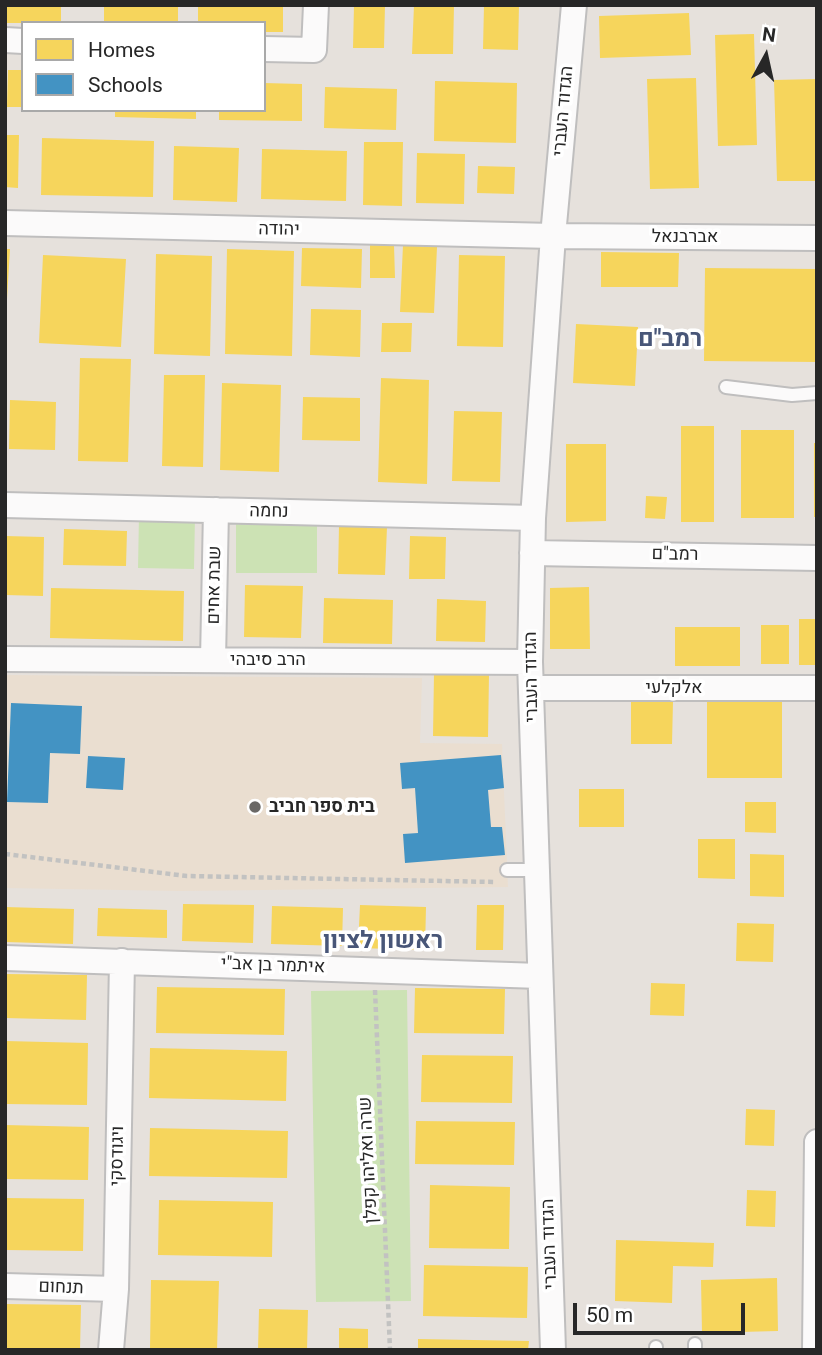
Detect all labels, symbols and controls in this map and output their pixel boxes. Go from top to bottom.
legend [21,21,266,112]
north arrow [731,21,801,91]
text: N [761,22,777,47]
text: Homes [88,38,155,62]
street label: הגדוד העברי [549,65,579,157]
text: Schools [88,73,163,97]
street label: יהודה [258,219,300,241]
street label: אברבנאל [652,226,718,248]
district label: רמב"ם [638,326,702,354]
street label: נחמה [249,501,289,523]
street label: רמב"ם [651,544,699,566]
street label: שבת אחים [204,545,226,625]
street label: הגדוד העברי [520,631,544,723]
street label: הרב סיבהי [230,649,306,671]
street label: אלקלעי [645,677,703,699]
place label: בית ספר חביב [269,796,375,818]
marker: בית ספר חביב [247,799,263,815]
district label: ראשון לציון [323,928,443,956]
street label: איתמר בן אב"י [221,953,325,979]
street label: שרה ואליהו קפלן [355,1096,383,1224]
street label: ויגודסקי [107,1126,129,1186]
street label: הגדוד העברי [538,1198,562,1290]
street label: תנחום [38,1276,84,1300]
scale bar [577,1288,748,1332]
text: 50 m [586,1303,633,1327]

